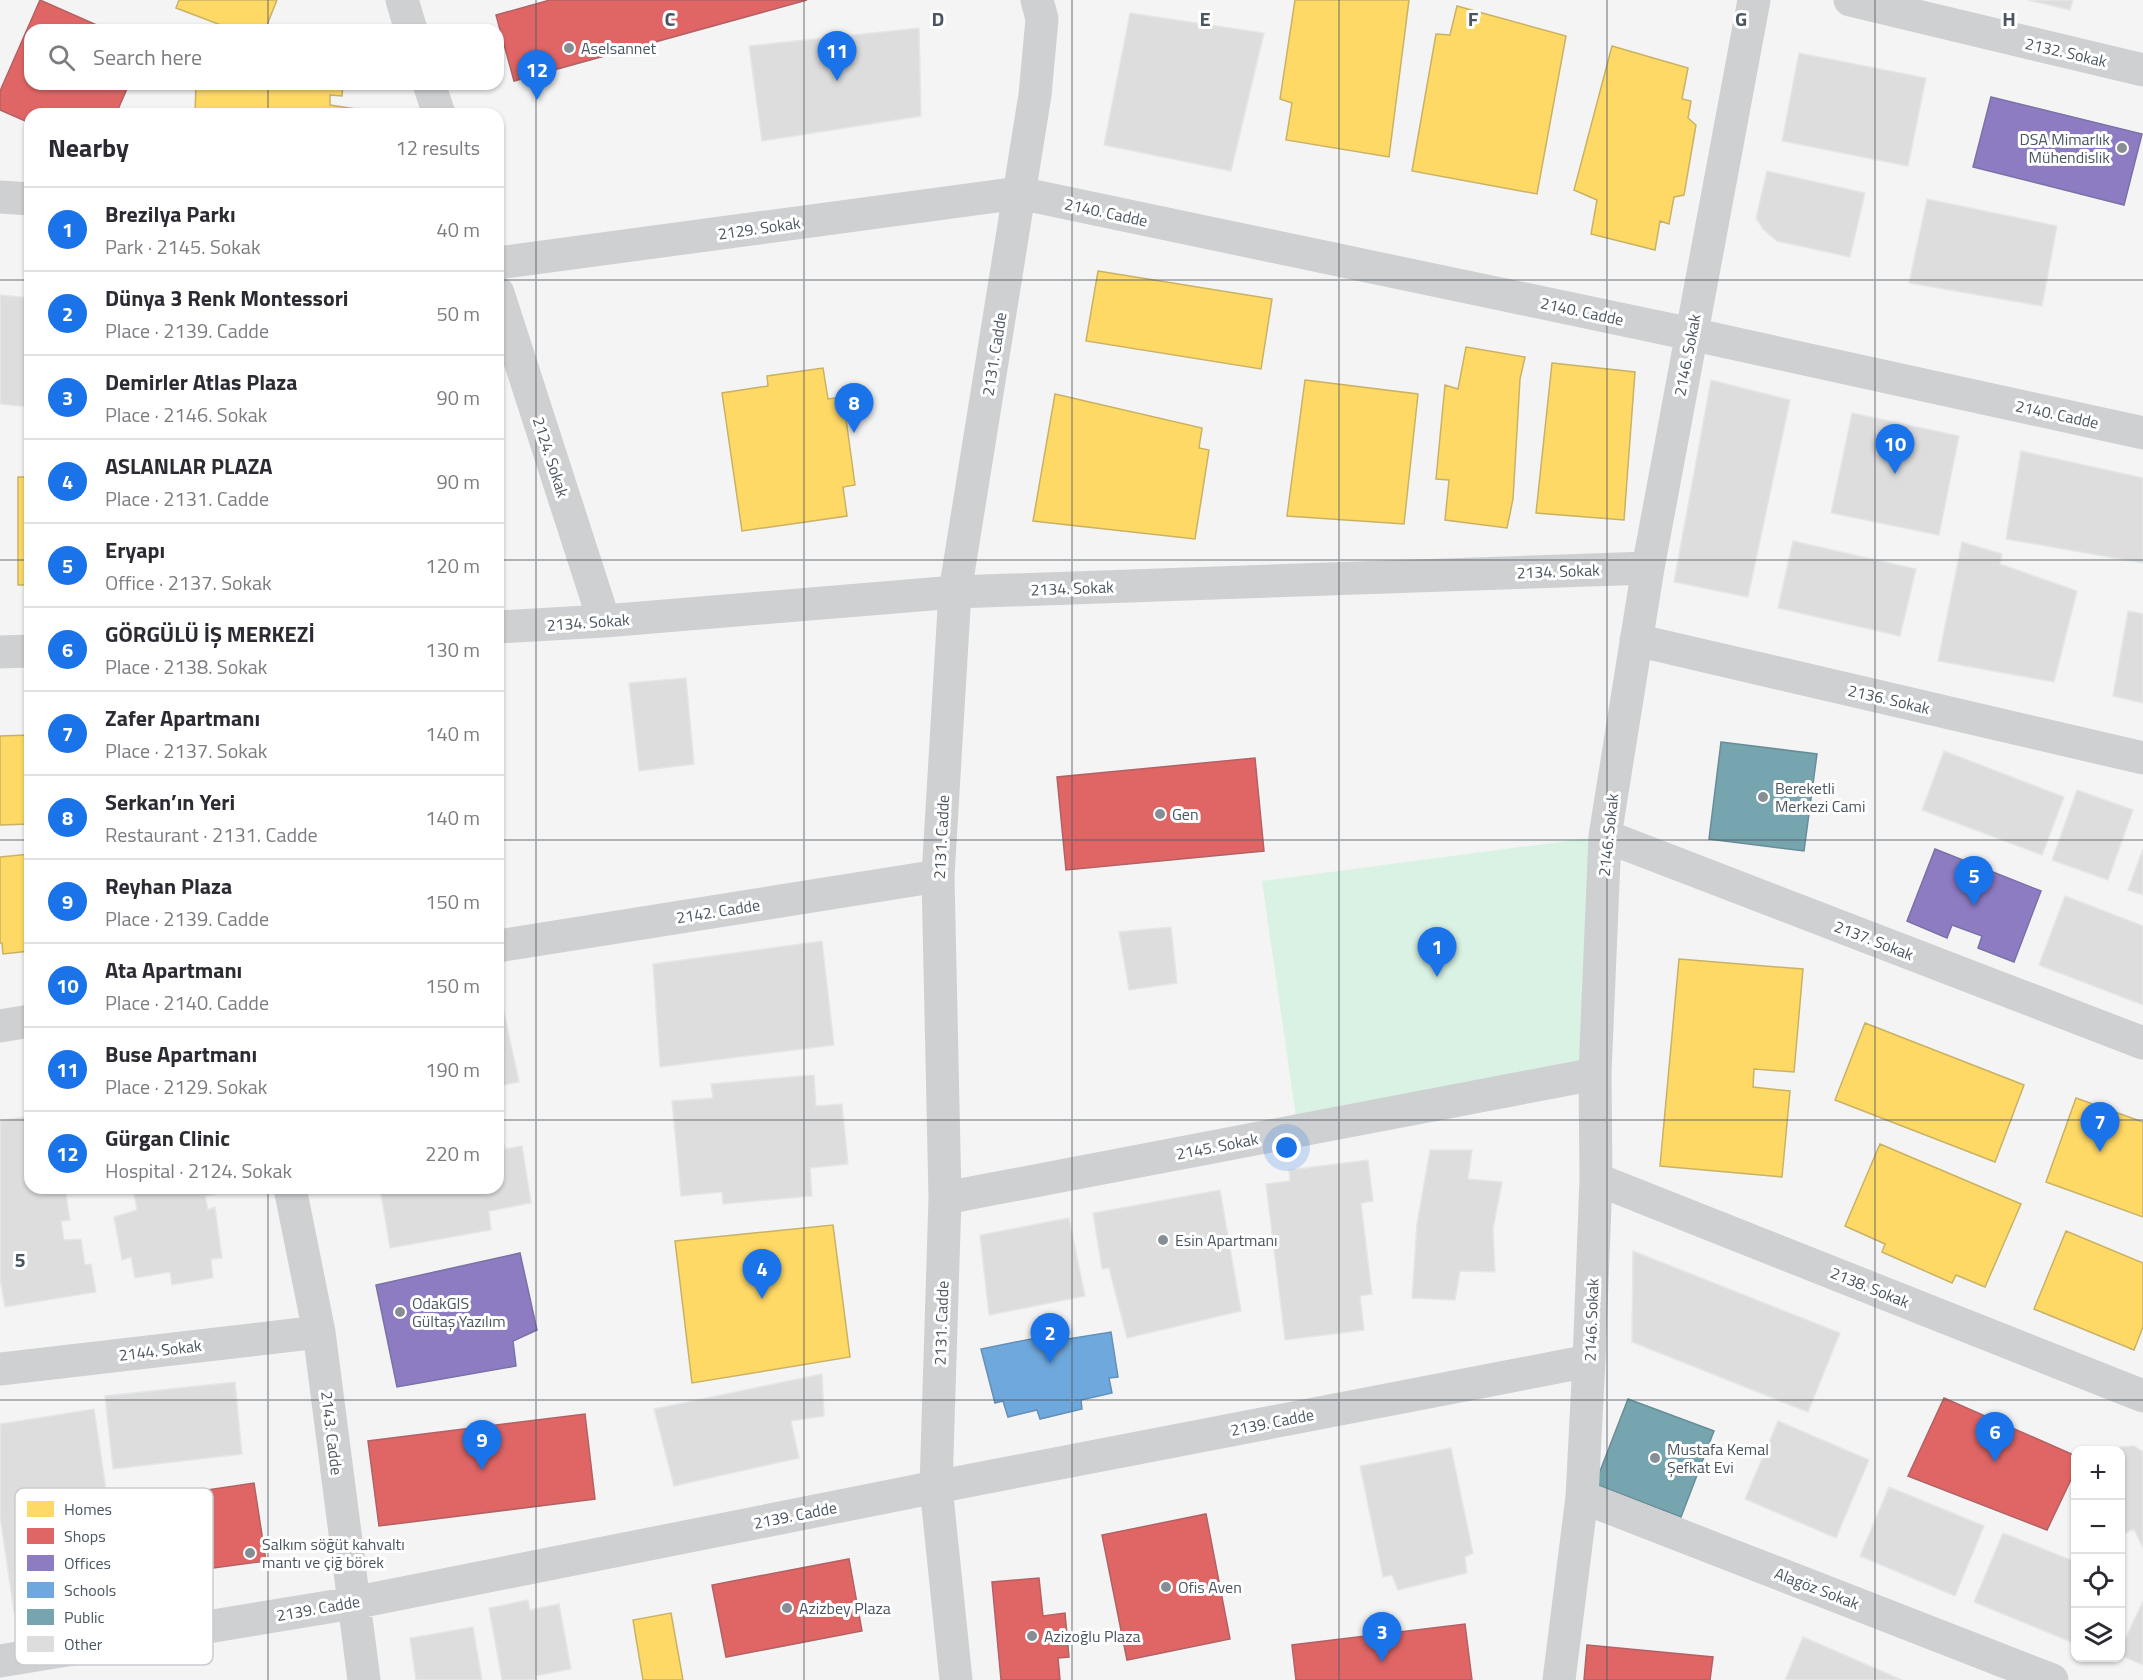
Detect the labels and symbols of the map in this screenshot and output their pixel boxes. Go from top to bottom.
text: C [665,3,676,34]
text: D [932,3,944,34]
text: E [1199,3,1211,34]
text: F [1468,3,1479,34]
text: G [1735,3,1747,34]
text: H [2002,3,2016,34]
street label: 2132. Sokak [2023,31,2110,73]
pin: 11 [818,32,856,81]
place label: Aselsannet [581,36,656,60]
marker: Aselsannet [562,41,576,55]
pin: 12 [518,51,556,100]
place label: DSA Mimarlık Mühendislik [2019,127,2110,169]
marker: DSA Mimarlık Mühendislik [2115,141,2129,155]
street label: 2140. Cadde [1062,191,1150,233]
street label: 2129. Sokak [716,210,802,246]
street label: 2140. Cadde [1538,290,1626,332]
street label: 2131. Cadde [976,310,1012,398]
street label: 2146. Sokak [1667,312,1707,398]
pin: 8 [834,384,874,433]
street label: 2140. Cadde [2013,393,2101,435]
street label: 2124. Sokak [527,414,575,501]
pin: 10 [1876,424,1914,474]
street label: 2134. Sokak [1516,558,1600,584]
street label: 2134. Sokak [1030,575,1114,601]
street label: 2134. Sokak [546,607,631,637]
street label: 2136. Sokak [1846,678,1933,720]
place label: Bereketli Merkezi Cami [1775,776,1865,818]
marker: Bereketli Merkezi Cami [1756,790,1770,804]
street label: 2146. Sokak [1592,792,1624,878]
street label: 2131. Cadde [927,794,955,880]
place label: Gen [1172,802,1199,826]
marker: Gen [1153,807,1167,821]
pin: 5 [1954,856,1994,906]
street label: 2142. Cadde [674,893,762,929]
street label: 2137. Sokak [1831,914,1917,966]
pin: 1 [1418,928,1456,977]
pin: 7 [2080,1102,2120,1152]
street label: 2145. Sokak [1174,1126,1260,1166]
your location [1272,1133,1301,1162]
place label: Esin Apartmanı [1175,1228,1278,1252]
marker: Esin Apartmanı [1156,1233,1170,1247]
text: 5 [14,1244,26,1275]
pin: 4 [742,1250,782,1299]
street label: 2138. Sokak [1827,1260,1913,1314]
street label: 2146. Sokak [1578,1278,1604,1362]
street label: 2131. Cadde [928,1280,954,1366]
place label: OdakGIS Gültaş Yazılım [412,1291,506,1333]
marker: OdakGIS Gültaş Yazılım [393,1305,407,1319]
pin: 2 [1030,1314,1070,1363]
street label: 2144. Sokak [117,1333,203,1367]
street label: 2143. Cadde [315,1390,349,1476]
street label: 2139. Cadde [1228,1402,1316,1442]
pin: 6 [1976,1412,2014,1462]
pin: 9 [462,1420,502,1470]
place label: Mustafa Kemal Şefkat Evi [1667,1437,1769,1479]
marker: Mustafa Kemal Şefkat Evi [1648,1451,1662,1465]
legend [15,1488,213,1665]
street label: 2139. Cadde [751,1495,839,1535]
text: Homes [64,1497,112,1521]
text: Shops [64,1524,106,1548]
place label: Salkım söğüt kahvaltı mantı ve çiğ börek [262,1532,405,1574]
marker: Salkım söğüt kahvaltı mantı ve çiğ börek [243,1546,257,1560]
text: Offices [64,1551,111,1575]
street label: Alagöz Sokak [1771,1561,1863,1615]
place label: Ofis Aven [1178,1575,1242,1599]
text: Schools [64,1578,116,1602]
marker: Ofis Aven [1159,1580,1173,1594]
street label: 2139. Cadde [274,1589,362,1627]
place label: Azizbey Plaza [799,1596,891,1620]
marker: Azizbey Plaza [780,1601,794,1615]
text: Public [64,1605,105,1629]
pin: 3 [1362,1612,1402,1662]
place label: Azizoğlu Plaza [1044,1624,1140,1648]
marker: Azizoğlu Plaza [1025,1629,1039,1643]
text: Other [64,1632,103,1656]

